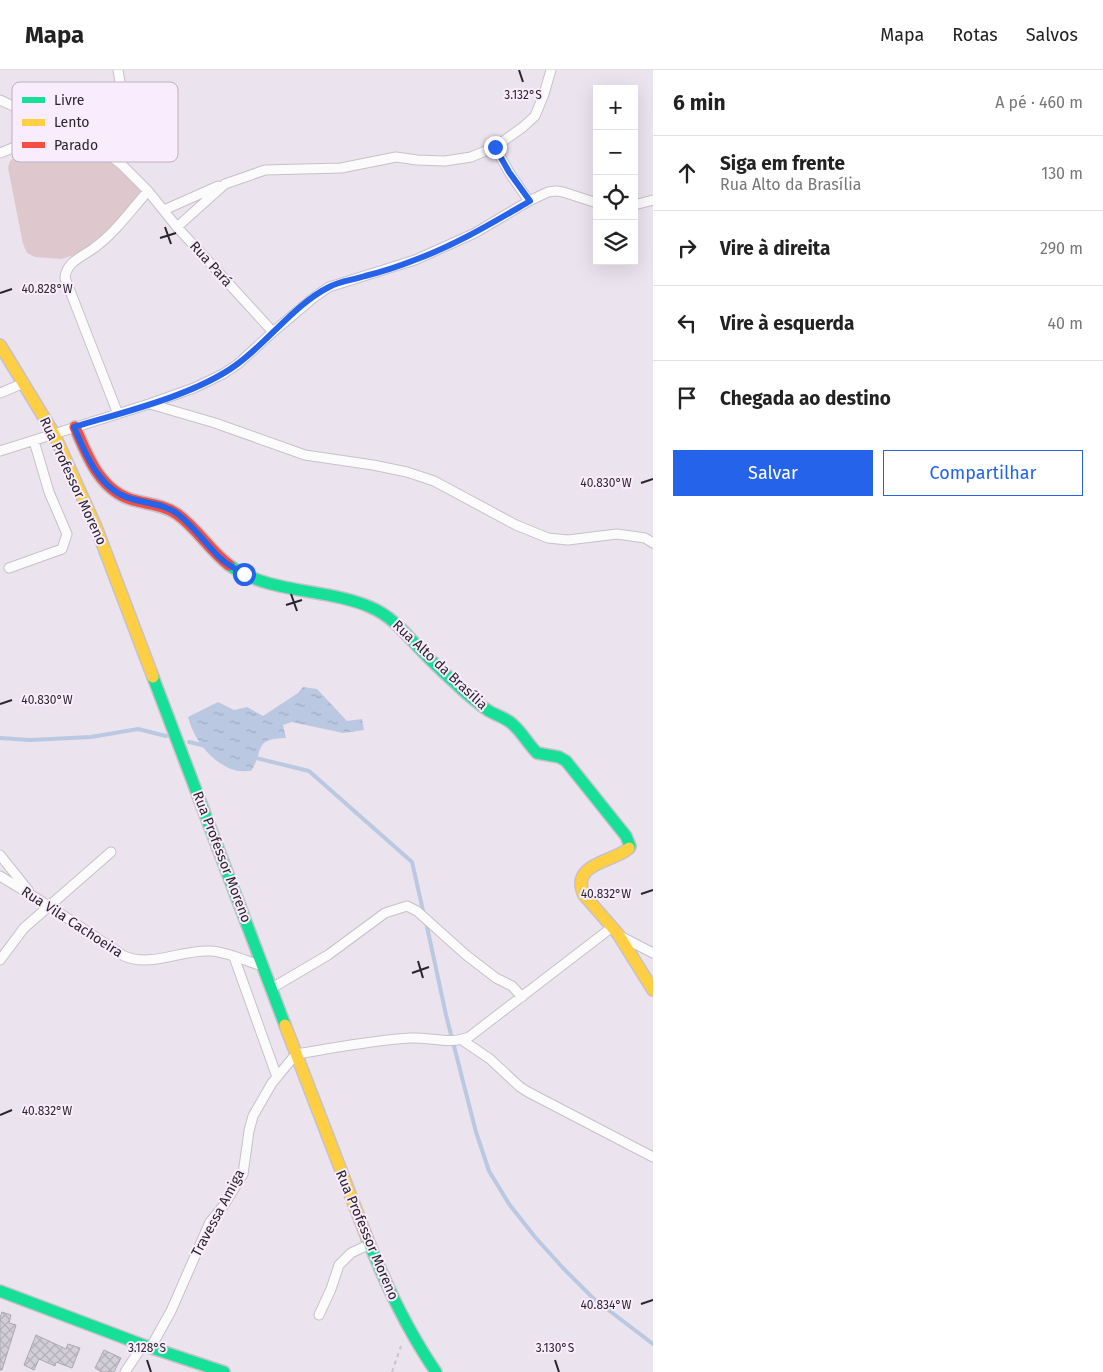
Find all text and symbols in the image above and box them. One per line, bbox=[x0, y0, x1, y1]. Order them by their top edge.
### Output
text: Mapa bbox=[25, 21, 84, 49]
text: Mapa bbox=[880, 24, 924, 46]
text: Rotas bbox=[952, 24, 998, 46]
text: Salvos bbox=[1026, 24, 1078, 46]
legend bbox=[12, 82, 178, 162]
map controls bbox=[593, 85, 638, 265]
button: + bbox=[593, 85, 638, 130]
text: 3.132°S bbox=[504, 88, 542, 102]
text: 6 min bbox=[673, 90, 726, 116]
text: Livre bbox=[54, 92, 84, 109]
text: A pé · 460 m bbox=[995, 93, 1083, 112]
text: Lento bbox=[54, 114, 89, 131]
button: − bbox=[593, 130, 638, 175]
route end bbox=[484, 136, 507, 159]
text: Parado bbox=[54, 137, 98, 154]
text: Siga em frente bbox=[720, 152, 845, 175]
icon: ahead bbox=[673, 159, 701, 187]
text: 130 m bbox=[1041, 164, 1083, 183]
button: locate bbox=[593, 175, 638, 220]
text: Rua Alto da Brasília bbox=[720, 175, 861, 194]
button: layers bbox=[593, 220, 638, 265]
icon: right bbox=[673, 234, 701, 262]
text: Vire à direita bbox=[720, 237, 830, 260]
street label: Rua Pará bbox=[186, 238, 236, 290]
text: 290 m bbox=[1040, 239, 1083, 258]
text: 40.828°W bbox=[21, 282, 73, 296]
icon: left bbox=[673, 309, 701, 337]
text: Vire à esquerda bbox=[720, 312, 854, 335]
text: 40 m bbox=[1048, 314, 1083, 333]
icon: arrive bbox=[673, 384, 701, 412]
text: Chegada ao destino bbox=[720, 387, 891, 410]
street label: Rua Professor Moreno bbox=[36, 414, 110, 548]
button: Salvar bbox=[673, 450, 873, 496]
button: Compartilhar bbox=[883, 450, 1083, 496]
text: 40.830°W bbox=[580, 476, 632, 490]
route start bbox=[233, 563, 256, 586]
street label: Rua Alto da Brasília bbox=[389, 617, 491, 713]
text: 40.830°W bbox=[21, 693, 73, 707]
street label: Rua Professor Moreno bbox=[189, 789, 255, 925]
street label: Rua Vila Cachoeira bbox=[18, 883, 126, 961]
text: 40.832°W bbox=[581, 887, 631, 901]
text: 40.832°W bbox=[22, 1104, 72, 1118]
street label: Travessa Amiga bbox=[188, 1166, 248, 1260]
street label: Rua Professor Moreno bbox=[332, 1168, 402, 1302]
text: 40.834°W bbox=[580, 1298, 632, 1312]
text: 3.128°S bbox=[128, 1341, 167, 1355]
text: 3.130°S bbox=[536, 1341, 575, 1355]

